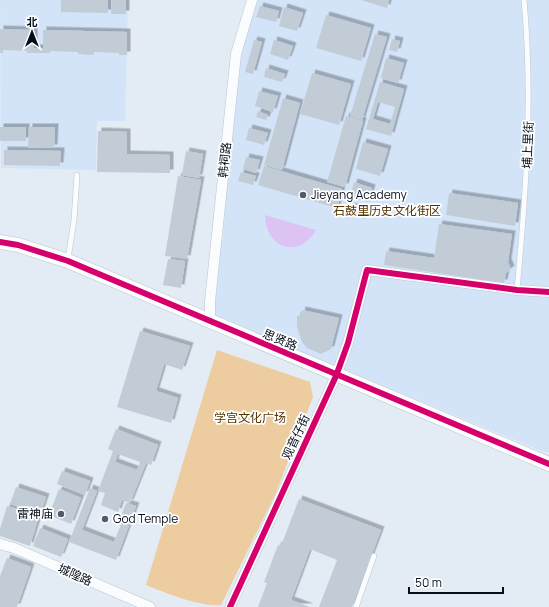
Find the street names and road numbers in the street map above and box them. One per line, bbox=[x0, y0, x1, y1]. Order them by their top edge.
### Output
street label: 埔上里街 bbox=[518, 121, 537, 169]
street label: 韩祠路 bbox=[214, 141, 235, 179]
street label: 思贤路 bbox=[260, 325, 300, 354]
street label: 观音仔街 bbox=[278, 411, 313, 462]
street label: 城隍路 bbox=[55, 559, 95, 590]

